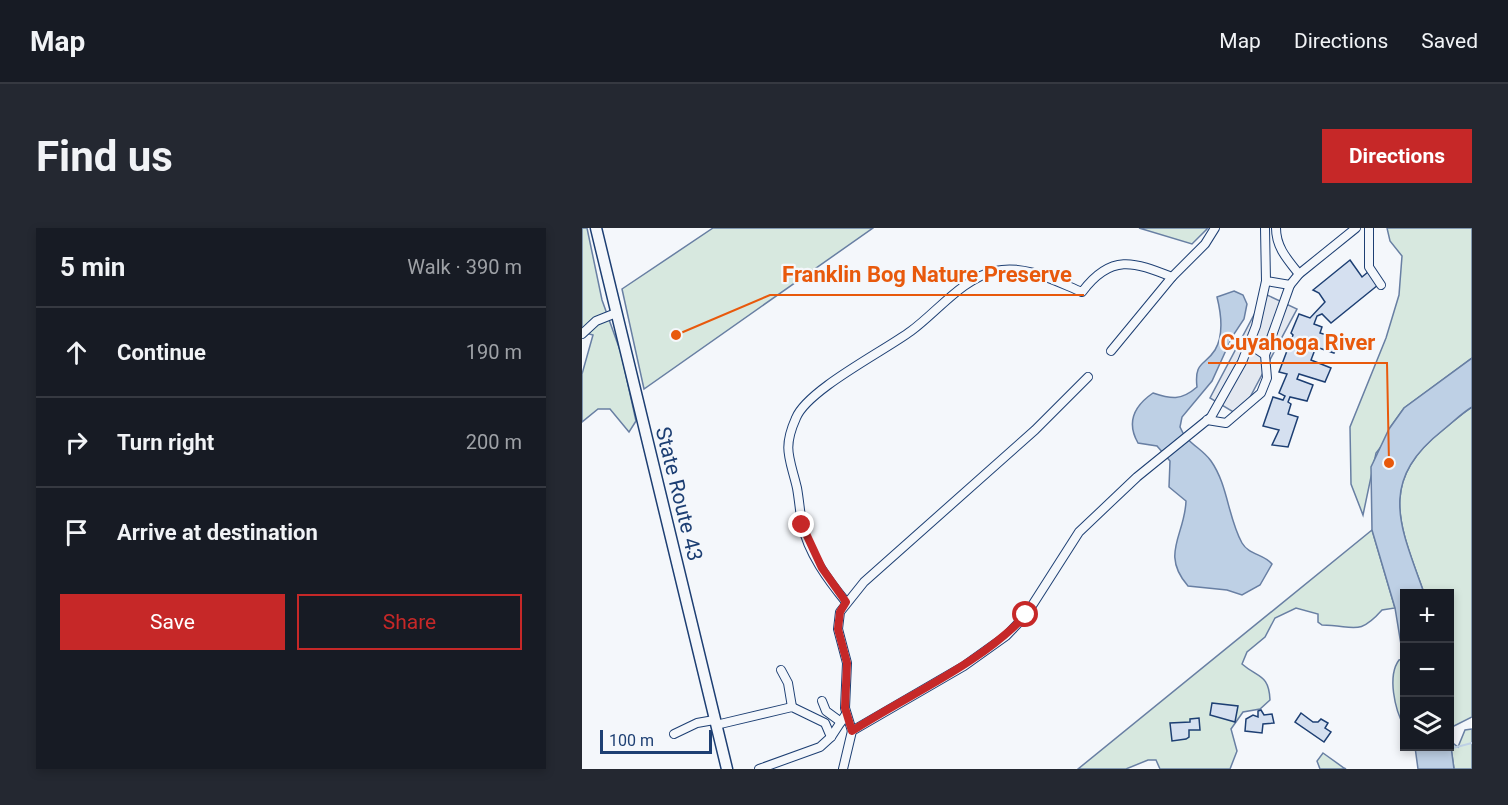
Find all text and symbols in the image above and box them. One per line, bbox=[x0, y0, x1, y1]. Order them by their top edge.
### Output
text: Map bbox=[30, 25, 85, 58]
text: Map bbox=[1219, 29, 1261, 53]
text: Directions bbox=[1294, 29, 1388, 53]
text: Saved bbox=[1421, 29, 1478, 53]
button: Directions bbox=[1322, 129, 1472, 183]
text: Find us bbox=[36, 132, 173, 181]
text: 5 min bbox=[60, 252, 125, 282]
text: Walk · 390 m bbox=[407, 255, 522, 279]
callout: Franklin Bog Nature Preserve bbox=[770, 255, 1084, 295]
text: Franklin Bog Nature Preserve bbox=[782, 262, 1072, 287]
callout: Cuyahoga River bbox=[1208, 323, 1387, 363]
text: Cuyahoga River bbox=[1221, 330, 1375, 355]
icon: ahead bbox=[60, 336, 93, 369]
text: Continue bbox=[117, 340, 206, 365]
text: 190 m bbox=[466, 340, 522, 364]
street label: State Route 43 bbox=[651, 424, 707, 564]
icon: right bbox=[60, 426, 93, 459]
text: Turn right bbox=[117, 430, 214, 455]
text: 200 m bbox=[466, 430, 522, 454]
route end bbox=[788, 511, 814, 537]
icon: arrive bbox=[60, 516, 93, 549]
text: Arrive at destination bbox=[117, 520, 318, 545]
map controls bbox=[1400, 589, 1454, 751]
button: + bbox=[1400, 589, 1454, 643]
button: Save bbox=[60, 594, 285, 650]
button: Share bbox=[297, 594, 522, 650]
route start bbox=[1012, 601, 1038, 627]
button: − bbox=[1400, 643, 1454, 697]
button: layers bbox=[1400, 697, 1454, 751]
scale bar bbox=[600, 727, 712, 754]
text: 100 m bbox=[609, 731, 654, 750]

